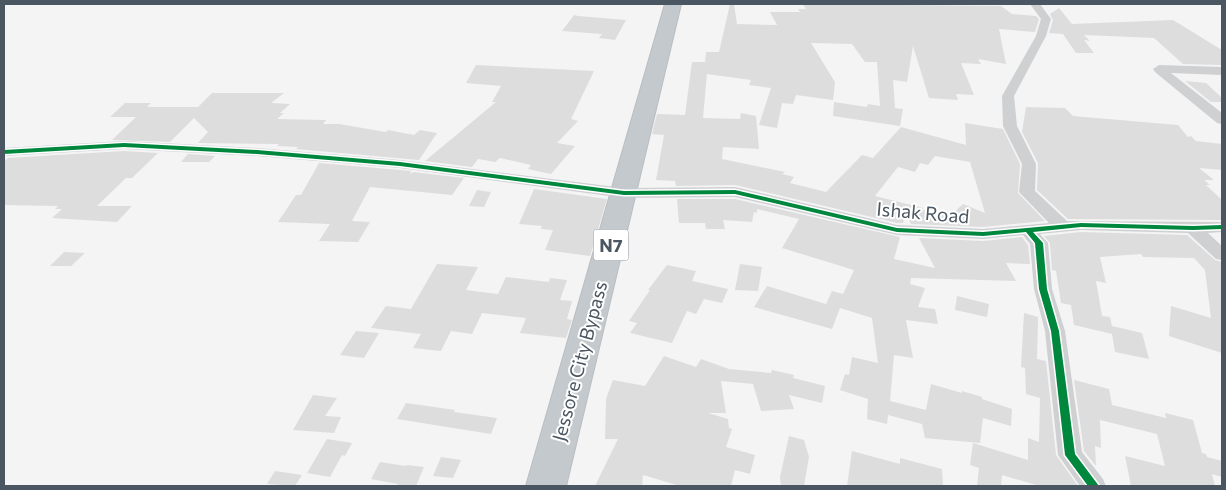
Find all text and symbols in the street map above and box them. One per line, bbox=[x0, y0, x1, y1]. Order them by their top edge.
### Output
street label: Ishak Road bbox=[876, 196, 970, 228]
road number: N7 bbox=[594, 230, 628, 260]
street label: Jessore City Bypass bbox=[547, 278, 611, 444]

